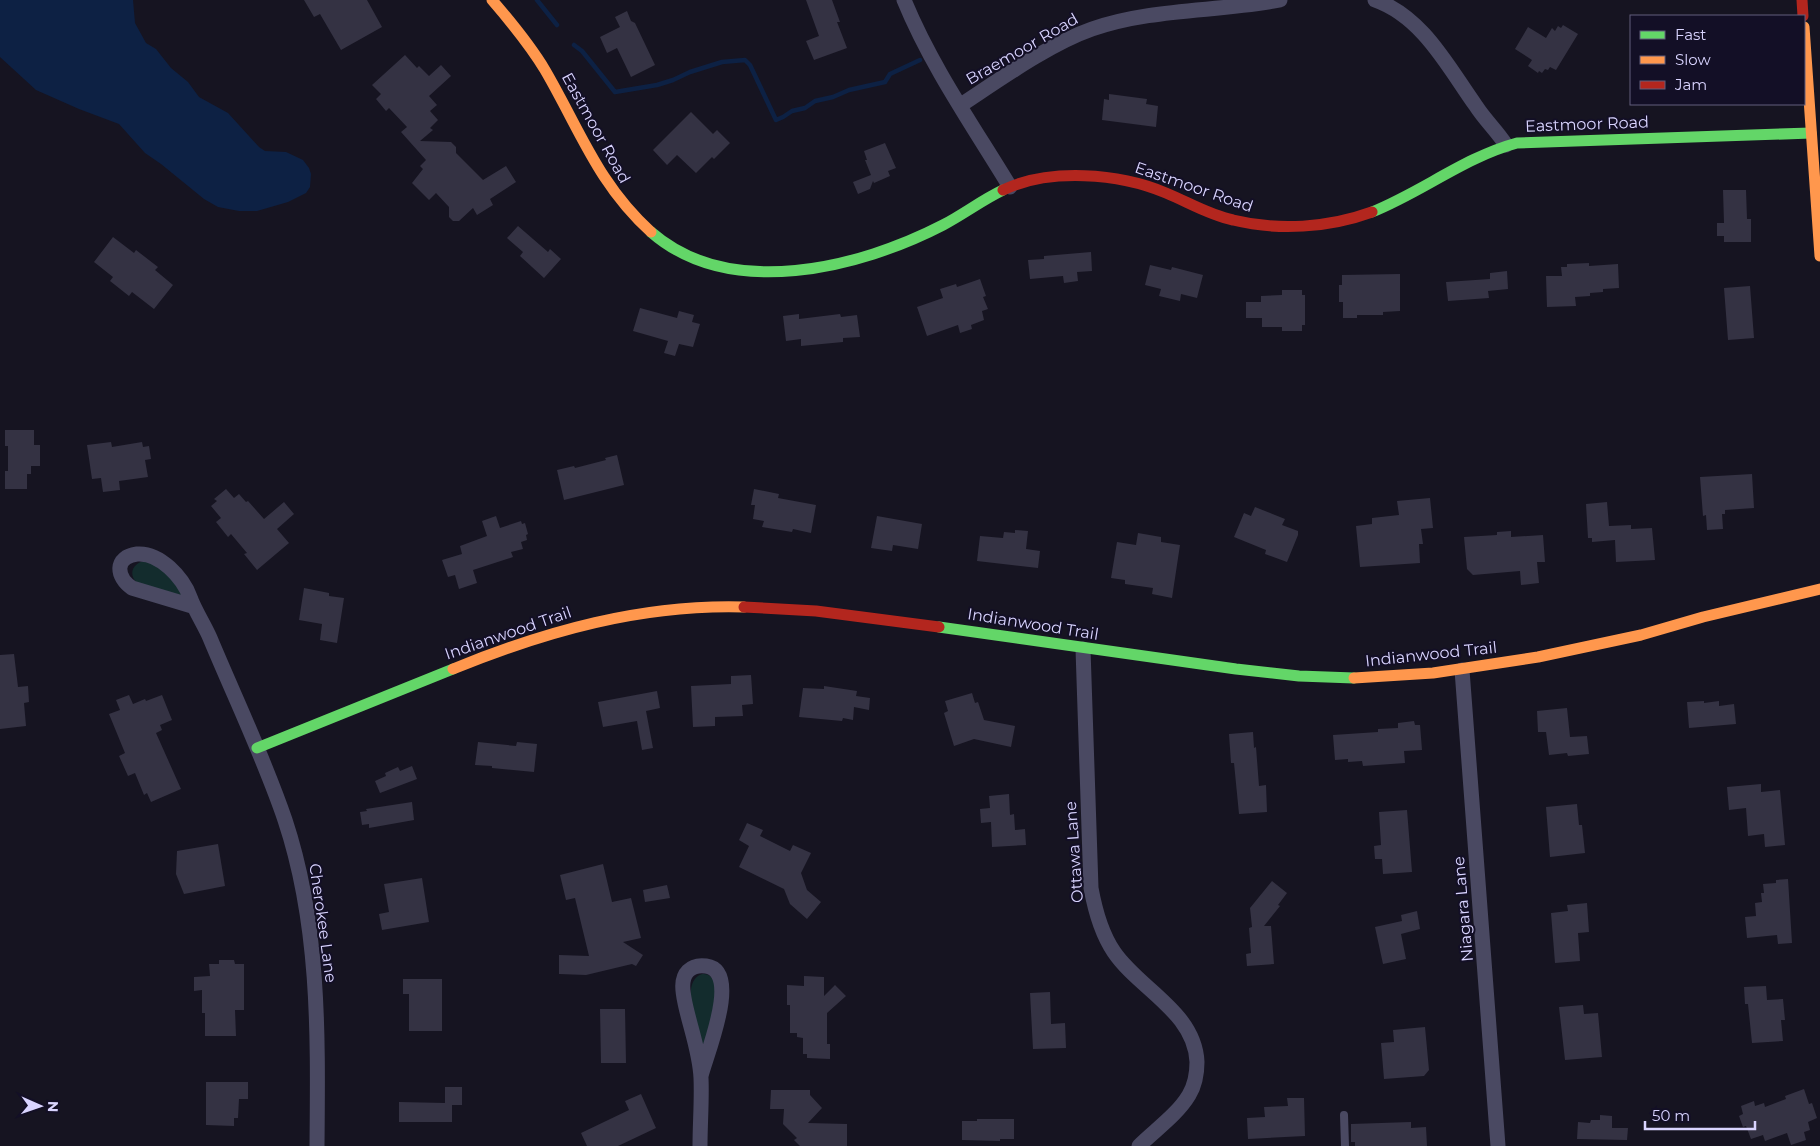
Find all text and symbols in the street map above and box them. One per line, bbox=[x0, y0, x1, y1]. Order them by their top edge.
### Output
street label: Braemoor Road bbox=[963, 9, 1081, 89]
legend bbox=[1630, 15, 1805, 105]
text: Fast bbox=[1675, 25, 1706, 44]
text: Slow bbox=[1675, 50, 1711, 69]
street label: Eastmoor Road bbox=[558, 69, 634, 187]
text: Jam bbox=[1674, 75, 1707, 94]
street label: Eastmoor Road bbox=[1525, 112, 1649, 136]
street label: Eastmoor Road bbox=[1132, 158, 1256, 216]
street label: Indianwood Trail bbox=[442, 602, 574, 664]
street label: Indianwood Trail bbox=[966, 604, 1100, 644]
street label: Indianwood Trail bbox=[1364, 638, 1498, 670]
street label: Ottawa Lane bbox=[1061, 800, 1087, 904]
street label: Niagara Lane bbox=[1449, 855, 1477, 963]
street label: Cherokee Lane bbox=[305, 862, 341, 984]
north arrow bbox=[15, 1081, 65, 1131]
scale bar bbox=[1645, 1098, 1755, 1130]
text: N bbox=[44, 1100, 62, 1112]
text: 50 m bbox=[1652, 1106, 1690, 1125]

